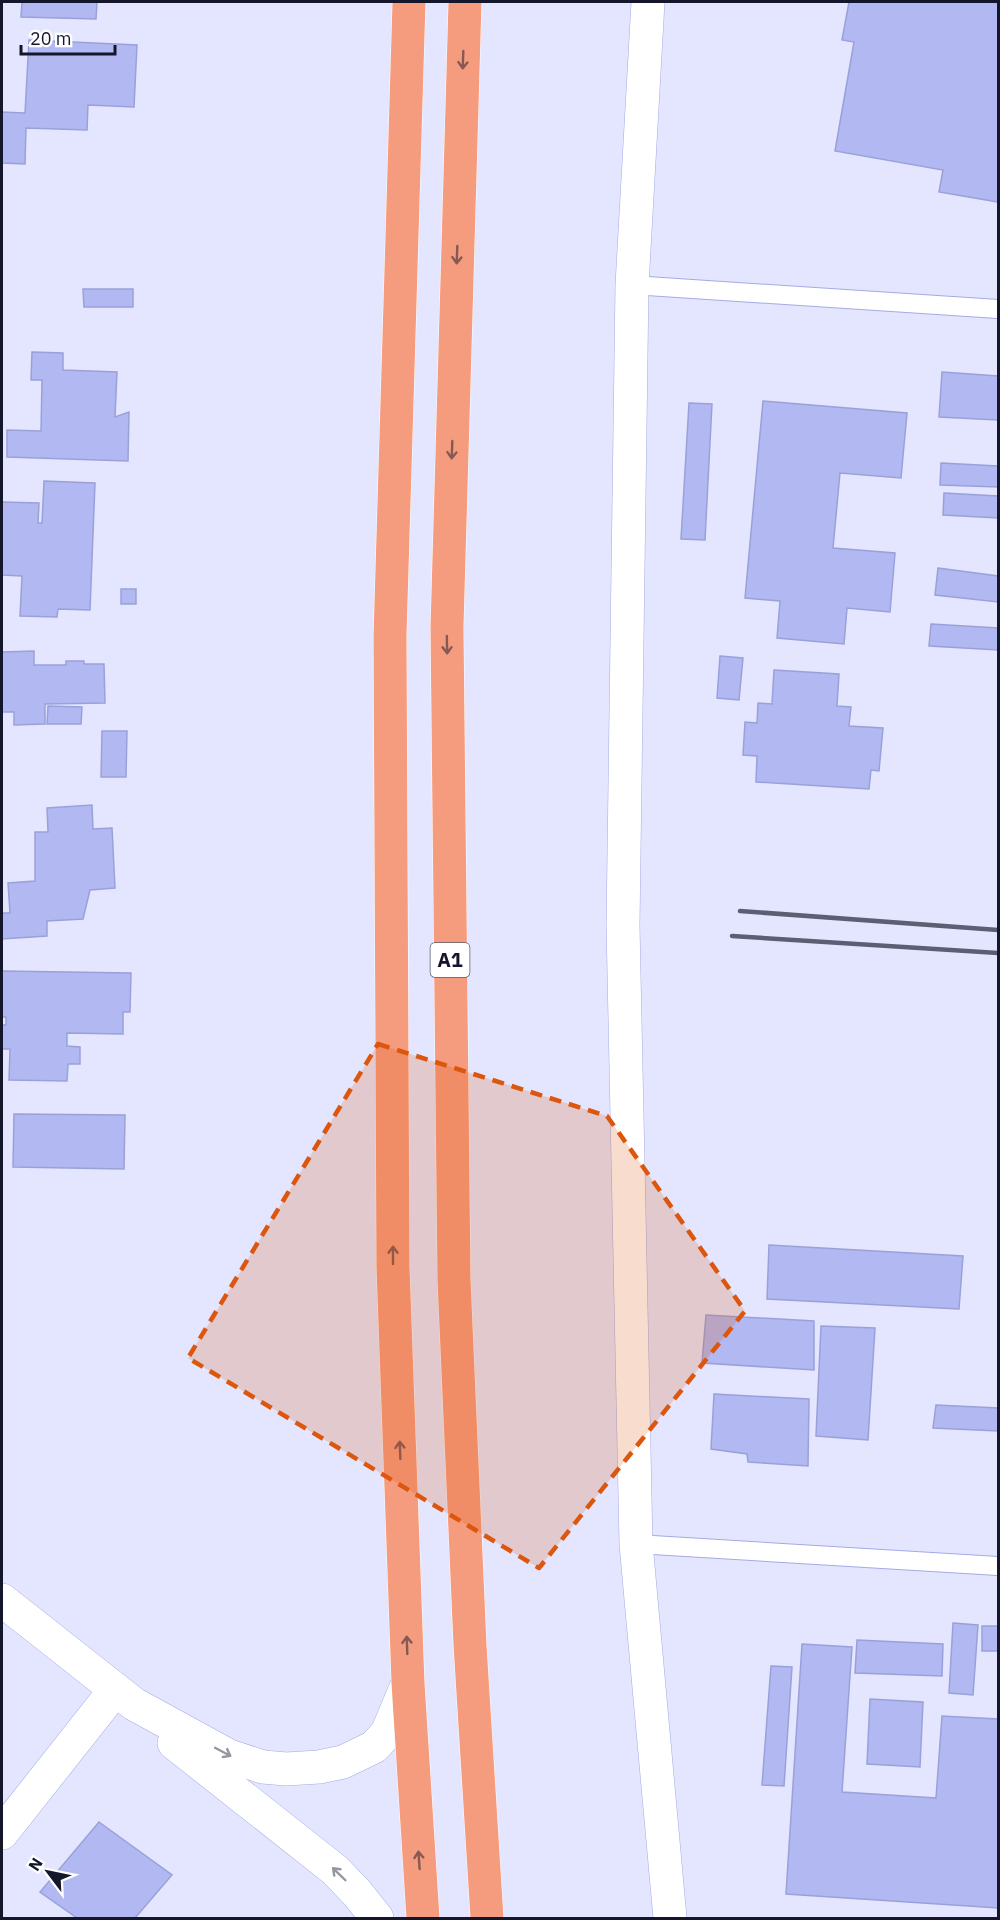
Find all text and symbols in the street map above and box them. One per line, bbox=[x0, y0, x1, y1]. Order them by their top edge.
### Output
scale bar bbox=[21, 18, 116, 56]
text: 20 m bbox=[30, 27, 72, 50]
one-way arrow bbox=[457, 49, 469, 69]
one-way arrow bbox=[452, 244, 463, 264]
one-way arrow bbox=[446, 439, 458, 459]
one-way arrow bbox=[441, 634, 453, 654]
road number: A1 bbox=[430, 943, 470, 977]
one-way arrow bbox=[387, 1245, 399, 1265]
one-way arrow bbox=[394, 1440, 405, 1460]
one-way arrow bbox=[401, 1635, 412, 1655]
one-way arrow bbox=[213, 1747, 231, 1758]
north arrow bbox=[18, 1842, 78, 1902]
one-way arrow bbox=[414, 1851, 425, 1871]
text: N bbox=[24, 1854, 47, 1874]
one-way arrow bbox=[331, 1867, 346, 1882]

